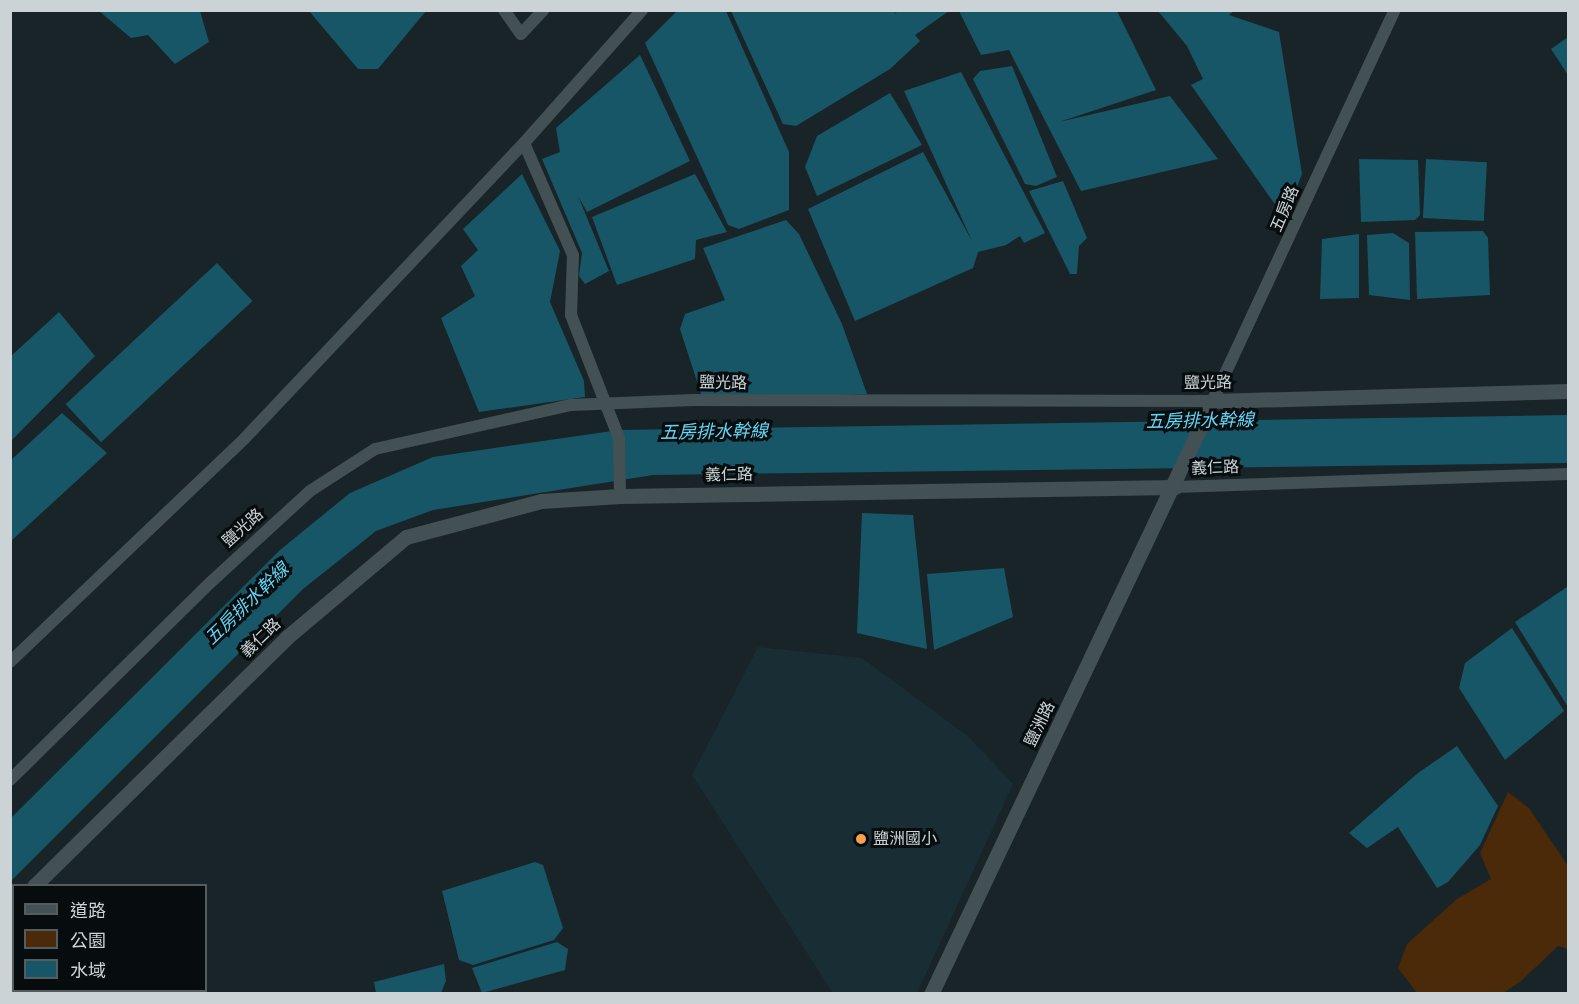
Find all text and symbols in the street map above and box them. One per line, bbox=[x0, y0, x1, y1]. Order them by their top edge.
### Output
street label: 五房路 bbox=[1267, 183, 1303, 235]
street label: 鹽光路 bbox=[699, 373, 747, 393]
street label: 鹽光路 bbox=[1184, 373, 1232, 393]
water label: 五房排水幹線 bbox=[1146, 409, 1254, 433]
water label: 五房排水幹線 bbox=[660, 420, 768, 444]
street label: 義仁路 bbox=[1191, 458, 1239, 478]
street label: 義仁路 bbox=[705, 465, 753, 485]
street label: 鹽光路 bbox=[219, 505, 267, 551]
water label: 五房排水幹線 bbox=[201, 559, 293, 649]
street label: 義仁路 bbox=[237, 614, 285, 662]
street label: 鹽洲路 bbox=[1021, 698, 1059, 750]
place label: 鹽洲國小 bbox=[873, 829, 937, 849]
marker: 鹽洲國小 bbox=[854, 832, 868, 846]
legend bbox=[12, 884, 207, 992]
text: 道路 bbox=[70, 900, 106, 921]
text: 公園 bbox=[70, 930, 106, 951]
text: 水域 bbox=[70, 960, 106, 981]

